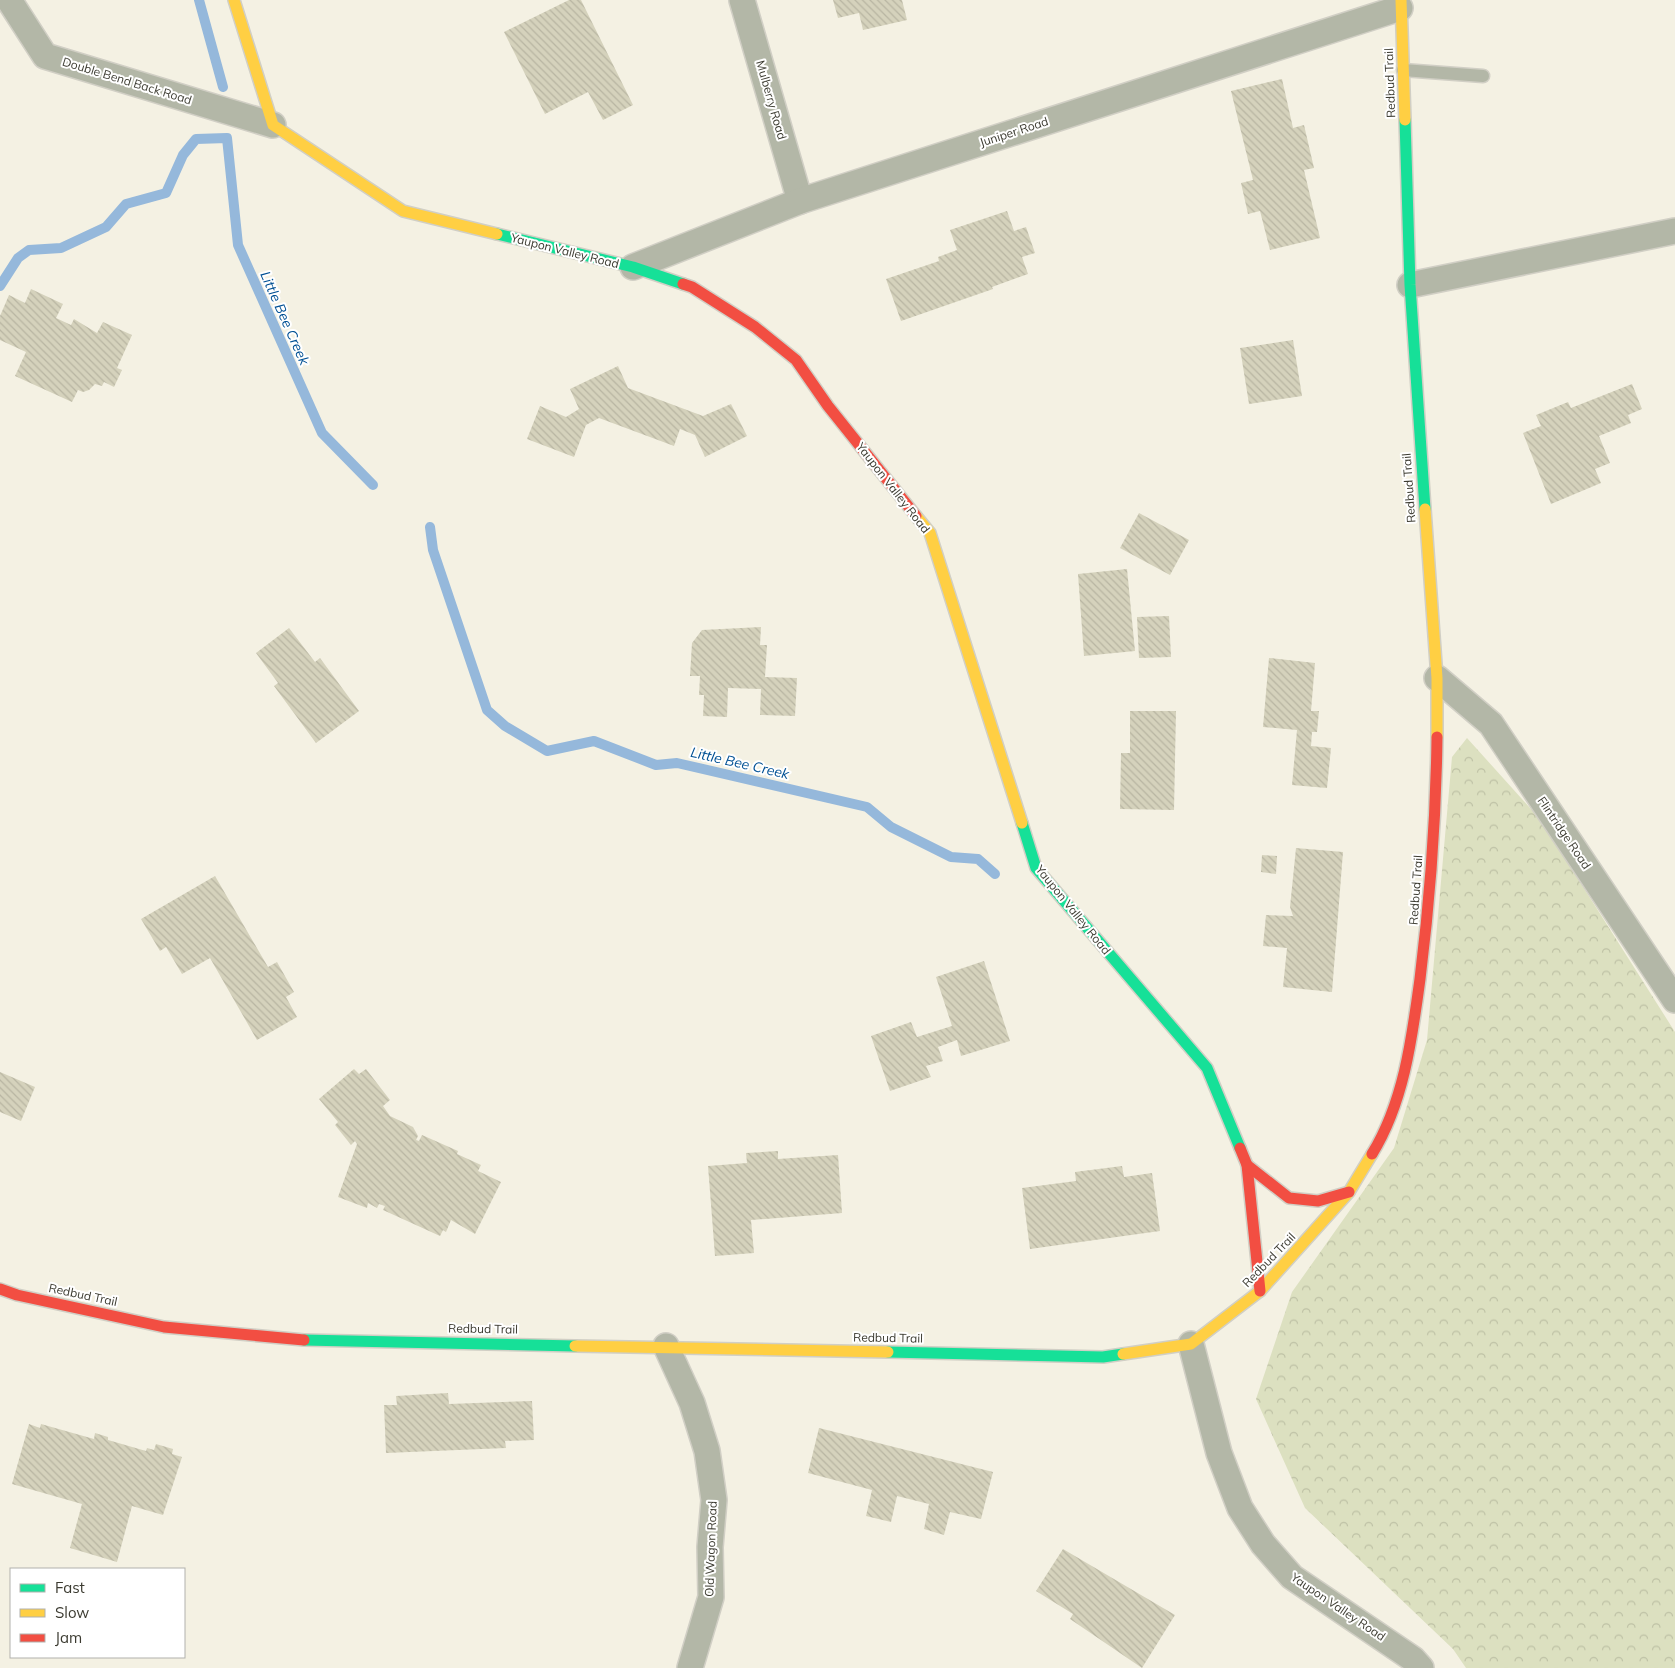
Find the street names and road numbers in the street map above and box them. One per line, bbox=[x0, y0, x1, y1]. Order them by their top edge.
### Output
street label: Redbud Trail bbox=[1381, 48, 1398, 118]
street label: Double Bend Back Road bbox=[61, 54, 194, 107]
street label: Mulberry Road bbox=[753, 58, 790, 141]
street label: Juniper Road bbox=[978, 113, 1050, 150]
street label: Yaupon Valley Road bbox=[509, 230, 621, 271]
street label: Yaupon Valley Road bbox=[853, 439, 933, 536]
street label: Redbud Trail bbox=[1399, 453, 1418, 523]
street label: Flintridge Road bbox=[1535, 794, 1594, 872]
street label: Redbud Trail bbox=[1406, 855, 1425, 925]
street label: Yaupon Valley Road bbox=[1032, 861, 1114, 957]
street label: Redbud Trail bbox=[1239, 1229, 1298, 1290]
street label: Redbud Trail bbox=[47, 1280, 119, 1309]
street label: Redbud Trail bbox=[448, 1320, 518, 1337]
street label: Redbud Trail bbox=[853, 1329, 923, 1346]
street label: Old Wagon Road bbox=[701, 1501, 720, 1597]
street label: Yaupon Valley Road bbox=[1287, 1569, 1388, 1644]

